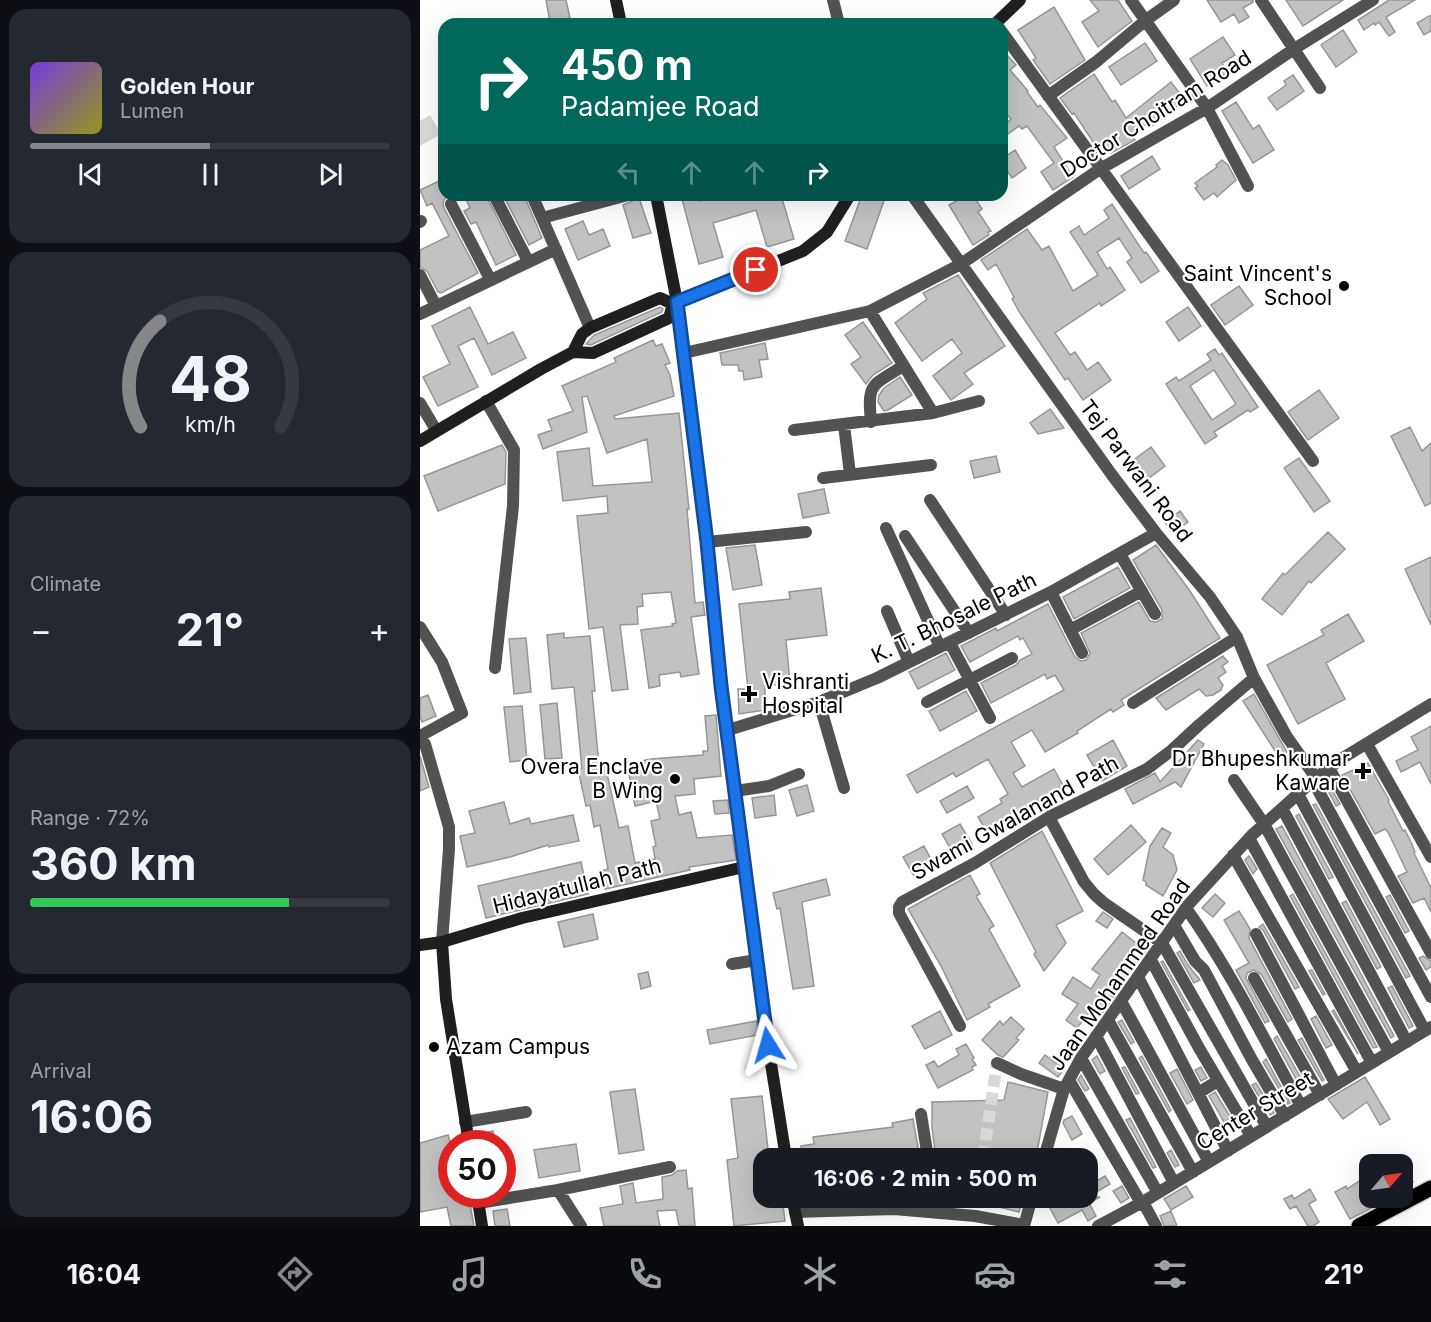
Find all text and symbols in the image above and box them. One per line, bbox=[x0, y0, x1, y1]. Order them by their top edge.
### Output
text: 450 m bbox=[561, 39, 693, 90]
icon: right bbox=[462, 42, 540, 120]
street label: Doctor Choitram Road bbox=[1056, 45, 1256, 182]
text: Golden Hour bbox=[120, 73, 254, 99]
text: Padamjee Road bbox=[561, 90, 760, 123]
text: Lumen bbox=[120, 99, 184, 123]
icon: left bbox=[612, 156, 645, 189]
icon: ahead bbox=[675, 156, 708, 189]
icon: ahead bbox=[738, 156, 771, 189]
icon: right bbox=[801, 156, 834, 189]
icon: previous bbox=[74, 158, 107, 191]
icon: pause bbox=[194, 158, 227, 191]
icon: next bbox=[314, 158, 347, 191]
pin bbox=[730, 244, 781, 295]
icon: arrive bbox=[739, 253, 772, 286]
place label: Saint Vincent's School bbox=[1184, 261, 1332, 310]
marker: Saint Vincent's School bbox=[1337, 279, 1351, 293]
text: 48 bbox=[169, 341, 251, 416]
street label: Tej Parwani Road bbox=[1075, 395, 1198, 547]
text: km/h bbox=[185, 411, 235, 437]
street label: K. T. Bhosale Path bbox=[867, 567, 1040, 668]
text: Climate bbox=[30, 572, 101, 596]
text: 21° bbox=[176, 602, 244, 657]
text: − bbox=[30, 610, 52, 650]
text: + bbox=[368, 610, 390, 650]
place label: Vishranti Hospital bbox=[762, 669, 849, 718]
marker: Vishranti Hospital bbox=[740, 685, 758, 703]
place label: Dr Bhupeshkumar Kaware bbox=[1172, 746, 1350, 795]
street label: Swami Gwalanand Path bbox=[907, 750, 1123, 885]
place label: Overa Enclave B Wing bbox=[520, 754, 663, 803]
marker: Dr Bhupeshkumar Kaware bbox=[1354, 762, 1372, 780]
marker: Overa Enclave B Wing bbox=[668, 772, 682, 786]
text: Range · 72% bbox=[30, 806, 150, 830]
text: 360 km bbox=[30, 836, 196, 891]
street label: Hidayatullah Path bbox=[490, 853, 664, 919]
street label: Jaan Mohammed Road bbox=[1044, 874, 1195, 1075]
position arrow bbox=[736, 1013, 800, 1077]
place label: Azam Campus bbox=[446, 1034, 590, 1059]
marker: Azam Campus bbox=[427, 1040, 441, 1054]
text: Arrival bbox=[30, 1059, 92, 1083]
street label: Center Street bbox=[1192, 1066, 1318, 1155]
text: 16:06 bbox=[30, 1089, 153, 1144]
speed limit sign: 50 bbox=[438, 1130, 516, 1208]
north arrow bbox=[1359, 1154, 1413, 1208]
map controls bbox=[1359, 1154, 1413, 1208]
text: 16:06 · 2 min · 500 m bbox=[814, 1165, 1037, 1191]
icon: directions bbox=[274, 1253, 316, 1295]
icon: music bbox=[449, 1253, 491, 1295]
icon: phone bbox=[624, 1253, 666, 1295]
icon: climate bbox=[799, 1253, 841, 1295]
icon: car bbox=[974, 1253, 1016, 1295]
icon: filters bbox=[1149, 1253, 1191, 1295]
text: 16:04 bbox=[66, 1258, 141, 1291]
text: 21° bbox=[1323, 1258, 1365, 1291]

